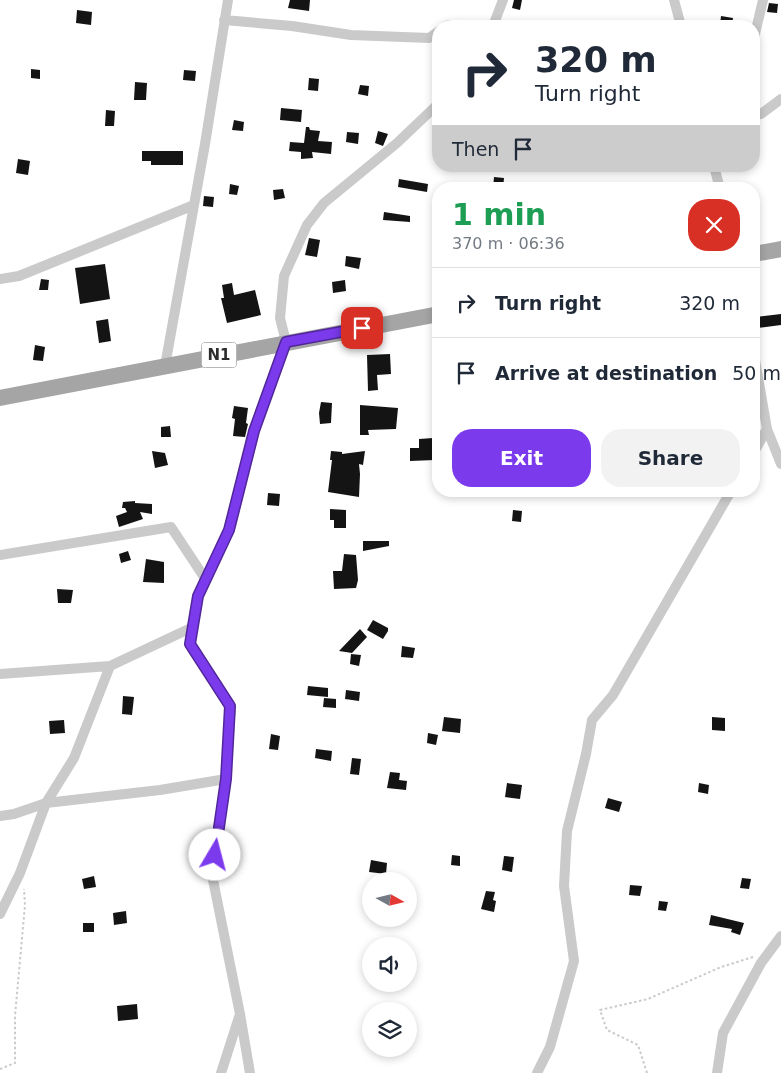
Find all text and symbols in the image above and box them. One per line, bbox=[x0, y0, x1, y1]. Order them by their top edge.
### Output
icon: right bbox=[452, 40, 517, 105]
text: 320 m bbox=[535, 40, 657, 80]
text: Turn right bbox=[535, 81, 640, 106]
icon: arrive bbox=[509, 135, 537, 163]
text: Then bbox=[452, 138, 499, 160]
text: 1 min bbox=[452, 197, 546, 232]
button: close bbox=[688, 199, 740, 251]
text: 370 m · 06:36 bbox=[452, 234, 565, 253]
icon: right bbox=[452, 289, 480, 317]
text: Turn right bbox=[495, 292, 601, 314]
text: 320 m bbox=[679, 292, 740, 314]
pin bbox=[341, 307, 383, 349]
icon: arrive bbox=[348, 314, 376, 342]
road number: N1 bbox=[202, 342, 236, 368]
icon: arrive bbox=[452, 359, 480, 387]
text: Arrive at destination bbox=[495, 362, 717, 384]
text: 50 m bbox=[732, 362, 781, 384]
button: Exit bbox=[452, 429, 591, 487]
button: Share bbox=[601, 429, 740, 487]
position arrow bbox=[188, 828, 240, 880]
north arrow bbox=[362, 872, 418, 928]
map controls bbox=[362, 872, 417, 1057]
button: sound bbox=[362, 937, 417, 992]
button: layers bbox=[362, 1002, 417, 1057]

